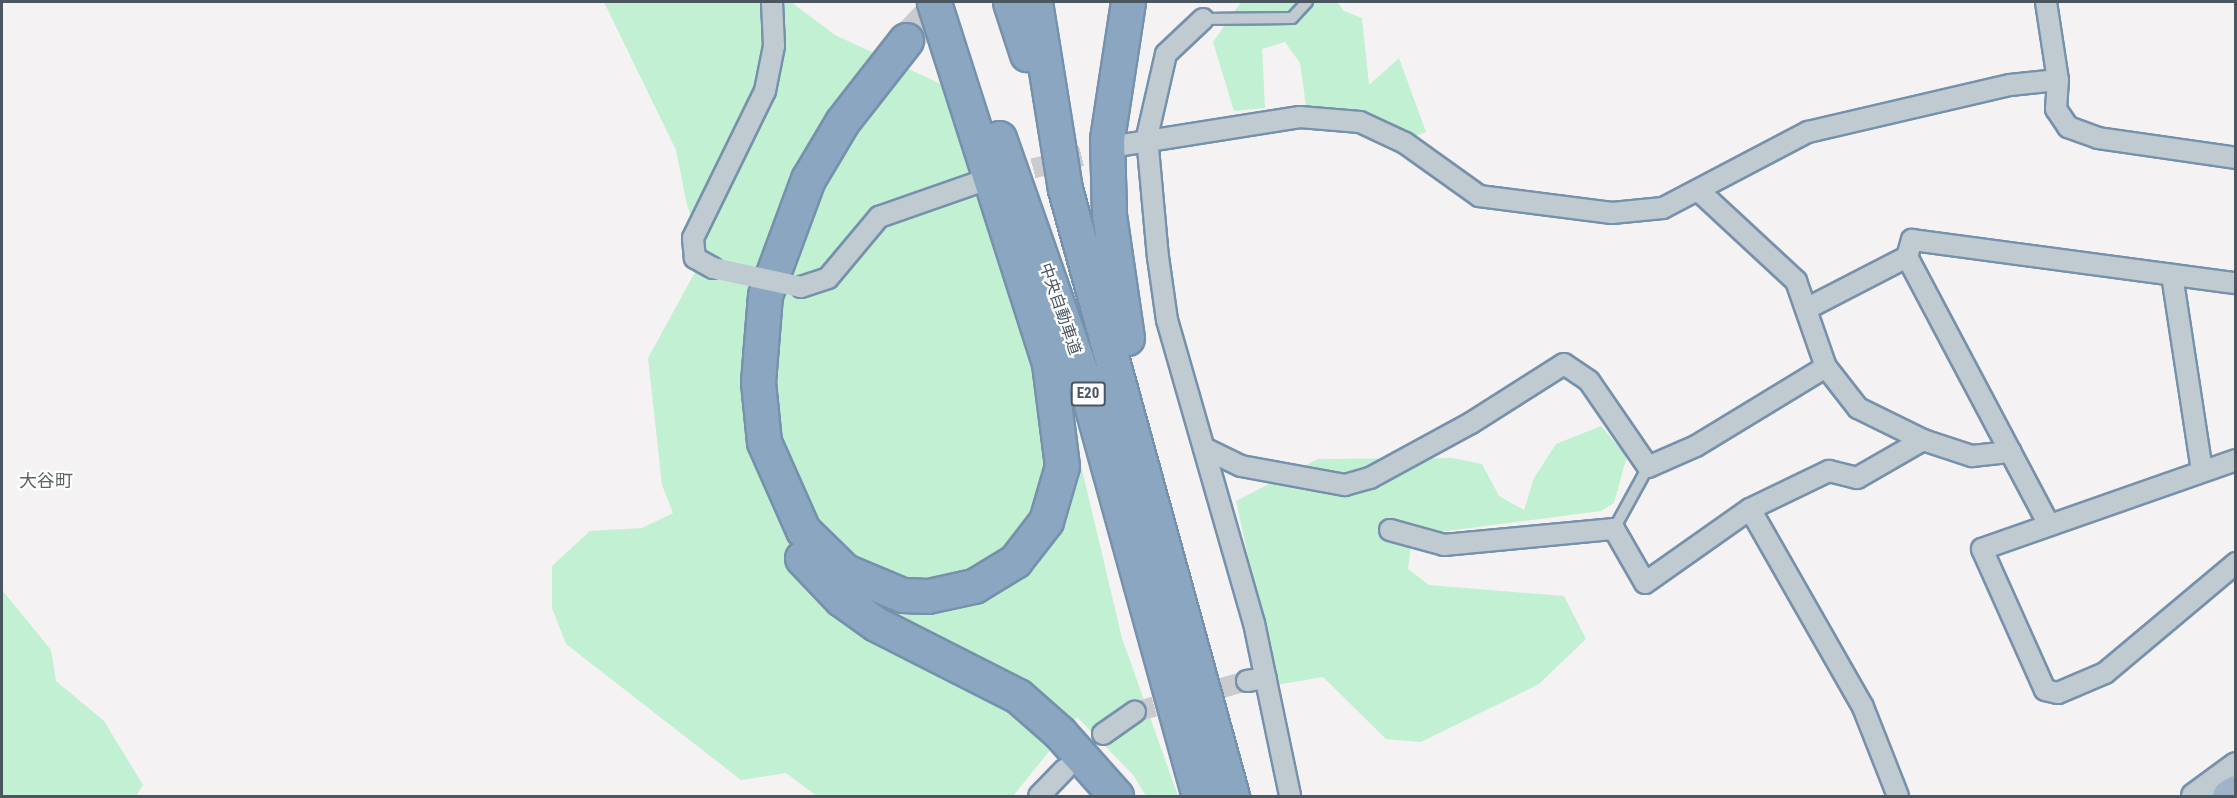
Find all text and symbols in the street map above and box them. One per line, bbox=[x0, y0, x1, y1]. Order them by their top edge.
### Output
street label: 中央自動車道 bbox=[1035, 260, 1085, 358]
road number: E20 bbox=[1070, 382, 1106, 406]
district label: 大谷町 bbox=[19, 470, 73, 492]

